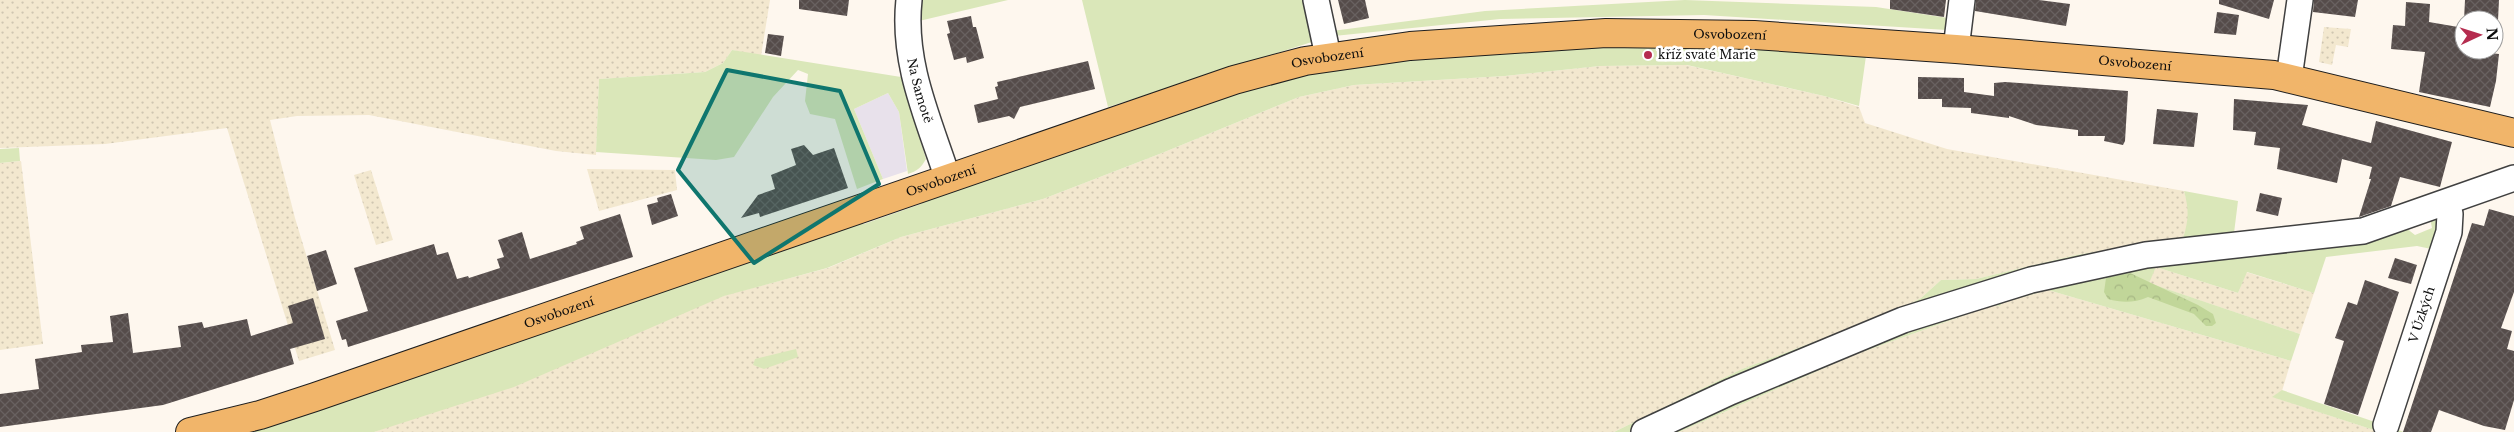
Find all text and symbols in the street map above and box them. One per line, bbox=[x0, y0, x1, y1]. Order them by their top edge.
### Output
north arrow bbox=[2454, 10, 2504, 60]
street label: Osvobození bbox=[1693, 26, 1768, 43]
text: N bbox=[2483, 27, 2501, 41]
street label: Osvobození bbox=[1289, 45, 1365, 71]
place label: kříž svaté Marie bbox=[1658, 47, 1756, 62]
marker: kříž svaté Marie bbox=[1642, 49, 1654, 61]
street label: Osvobození bbox=[2098, 53, 2173, 74]
street label: Na Samotě bbox=[904, 57, 936, 125]
street label: Osvobození bbox=[904, 161, 979, 200]
street label: V Úzkých bbox=[2405, 284, 2438, 346]
street label: Osvobození bbox=[522, 293, 597, 331]

